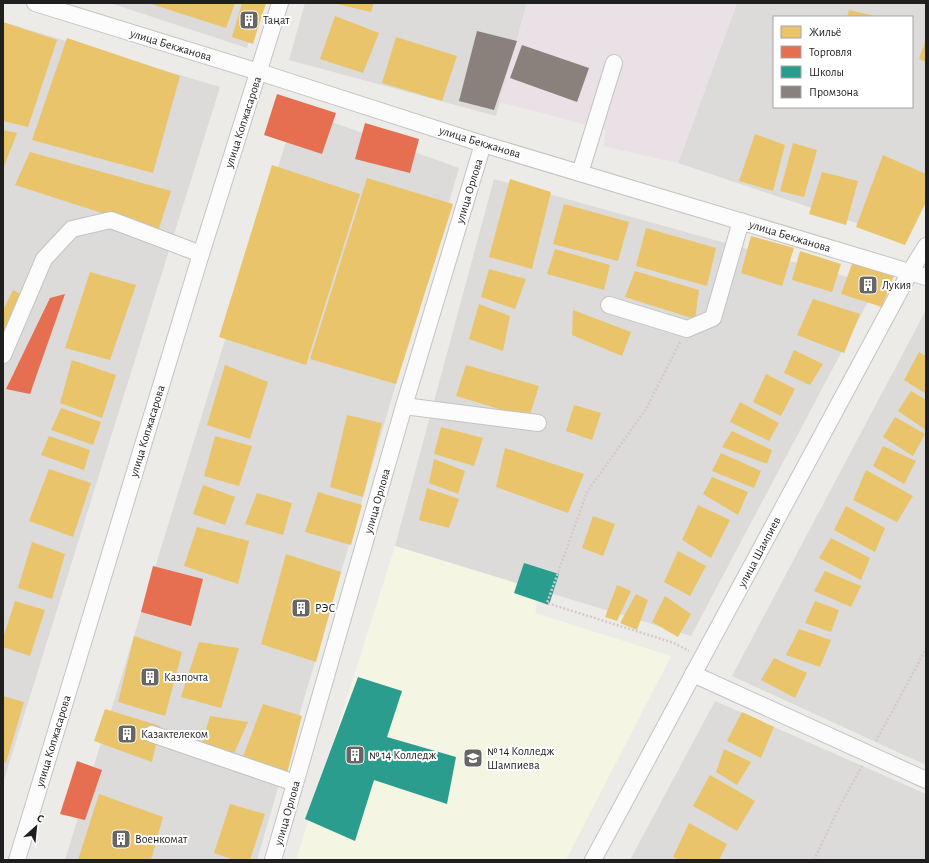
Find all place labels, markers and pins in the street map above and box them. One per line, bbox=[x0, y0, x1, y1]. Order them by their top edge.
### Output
building icon: Таңат bbox=[238, 9, 260, 31]
place label: Таңат bbox=[263, 14, 290, 26]
building icon: Лукия bbox=[857, 274, 879, 296]
place label: Лукия bbox=[882, 279, 911, 292]
building icon: РЭС bbox=[290, 597, 312, 619]
place label: РЭС bbox=[315, 602, 335, 614]
building icon: Казпочта bbox=[139, 666, 161, 688]
place label: Казпочта bbox=[164, 671, 209, 683]
building icon: Казактелеком bbox=[116, 723, 138, 745]
place label: Казактелеком bbox=[141, 728, 208, 740]
building icon: № 14 Колледж bbox=[344, 744, 366, 766]
place label: № 14 Колледж Шампиева bbox=[487, 745, 555, 771]
school or university icon: № 14 Колледж Шампиева bbox=[462, 747, 484, 769]
place label: № 14 Колледж bbox=[369, 749, 437, 761]
building icon: Военкомат bbox=[110, 828, 132, 850]
place label: Военкомат bbox=[135, 833, 188, 845]

